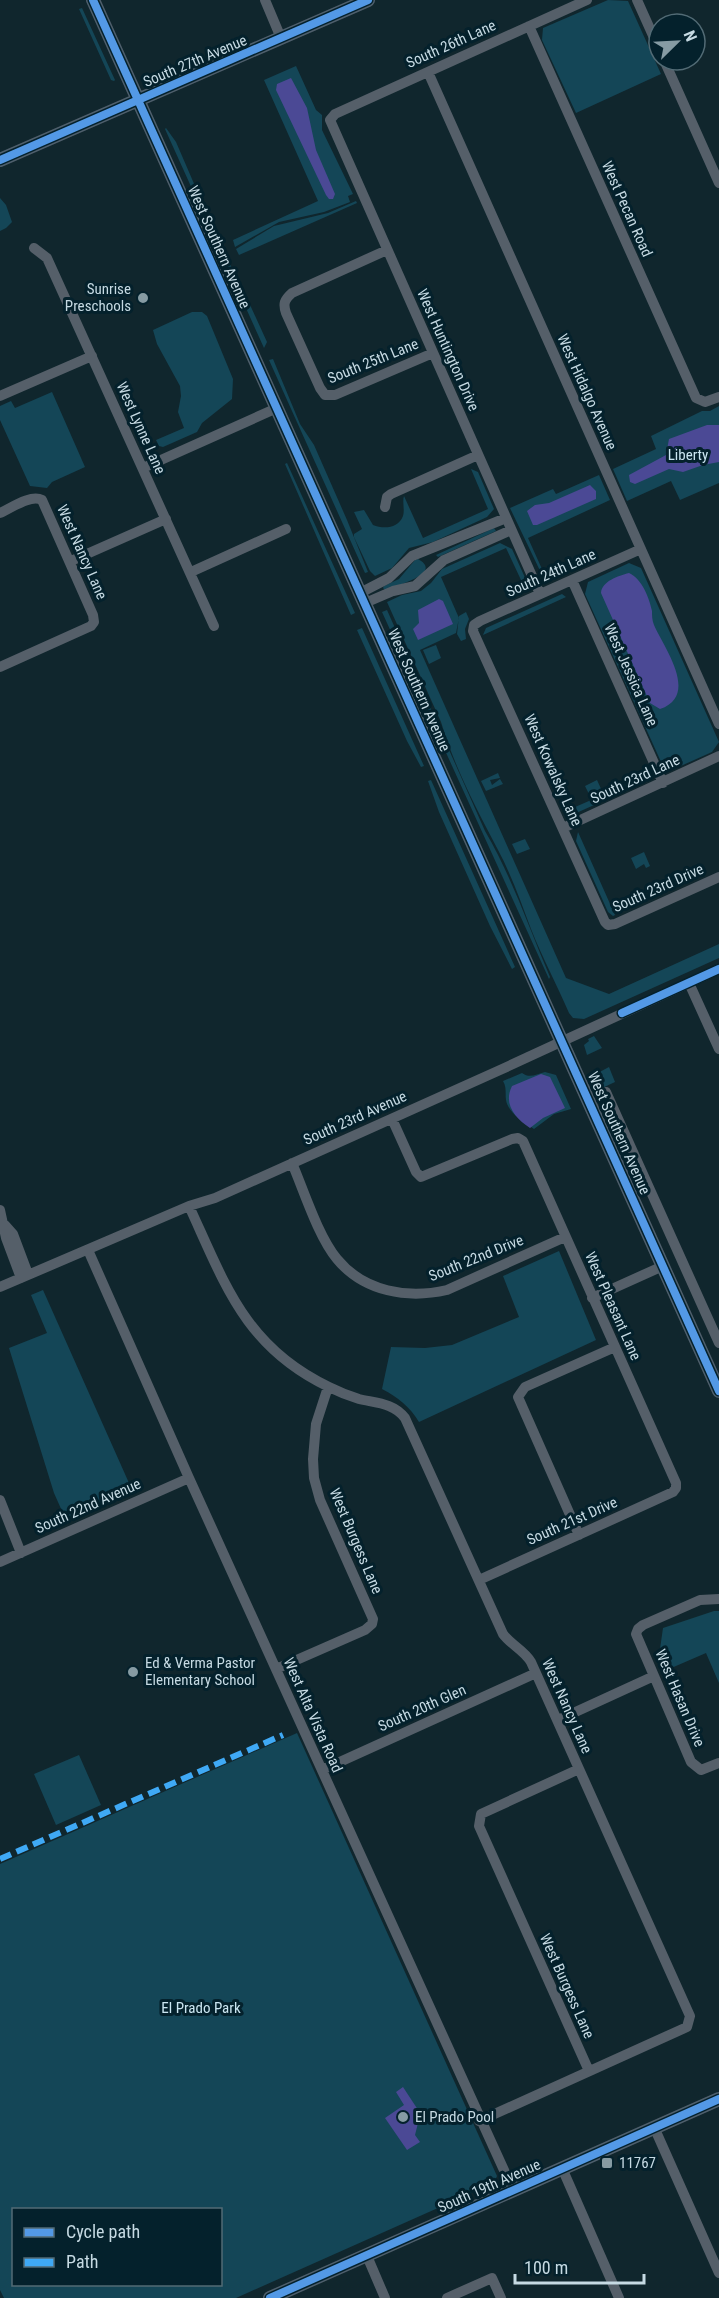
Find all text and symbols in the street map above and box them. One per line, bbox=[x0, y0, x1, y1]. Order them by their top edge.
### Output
north arrow bbox=[647, 12, 707, 72]
street label: South 26th Lane bbox=[403, 16, 499, 72]
text: N bbox=[680, 28, 701, 44]
street label: South 27th Avenue bbox=[140, 31, 250, 91]
street label: West Pecan Road bbox=[598, 158, 656, 260]
street label: West Southern Avenue bbox=[184, 183, 254, 311]
place label: Sunrise Preschools bbox=[65, 280, 131, 315]
street label: West Huntington Drive bbox=[413, 286, 483, 414]
marker: Sunrise Preschools bbox=[136, 291, 150, 305]
street label: West Hidalgo Avenue bbox=[553, 331, 621, 453]
street label: South 25th Lane bbox=[325, 335, 421, 387]
street label: West Lynne Lane bbox=[113, 379, 169, 477]
park label: Liberty bbox=[668, 446, 708, 464]
street label: West Nancy Lane bbox=[53, 502, 111, 602]
street label: South 24th Lane bbox=[503, 545, 599, 601]
street label: West Jessica Lane bbox=[600, 621, 662, 729]
street label: West Southern Avenue bbox=[384, 626, 454, 754]
street label: West Kowalsky Lane bbox=[520, 711, 586, 829]
street label: South 23rd Lane bbox=[587, 750, 683, 808]
street label: South 23rd Drive bbox=[610, 860, 706, 916]
street label: West Southern Avenue bbox=[584, 1069, 654, 1197]
street label: South 23rd Avenue bbox=[301, 1087, 409, 1149]
street label: South 22nd Drive bbox=[426, 1231, 526, 1285]
street label: West Pleasant Lane bbox=[581, 1249, 645, 1363]
street label: South 22nd Avenue bbox=[32, 1475, 144, 1537]
street label: West Burgess Lane bbox=[326, 1485, 386, 1597]
street label: South 21st Drive bbox=[524, 1493, 620, 1549]
street label: West Hasan Drive bbox=[651, 1647, 709, 1749]
place label: Ed & Verma Pastor Elementary School bbox=[145, 1654, 255, 1689]
street label: West Alta Vista Road bbox=[280, 1655, 346, 1775]
street label: West Nancy Lane bbox=[538, 1656, 596, 1756]
marker: Ed & Verma Pastor Elementary School bbox=[126, 1665, 140, 1679]
street label: South 20th Glen bbox=[375, 1681, 469, 1735]
street label: West Burgess Lane bbox=[536, 1931, 598, 2041]
park label: El Prado Park bbox=[161, 1999, 241, 2017]
place label: El Prado Pool bbox=[415, 2108, 494, 2126]
marker: El Prado Pool bbox=[396, 2110, 410, 2124]
place label: 11767 bbox=[619, 2154, 656, 2172]
street label: South 19th Avenue bbox=[435, 2155, 543, 2217]
marker: 11767 bbox=[600, 2156, 614, 2170]
legend bbox=[12, 2208, 222, 2286]
text: Cycle path bbox=[66, 2221, 140, 2242]
scale bar bbox=[515, 2247, 644, 2285]
text: Path bbox=[66, 2251, 99, 2272]
text: 100 m bbox=[524, 2257, 568, 2278]

